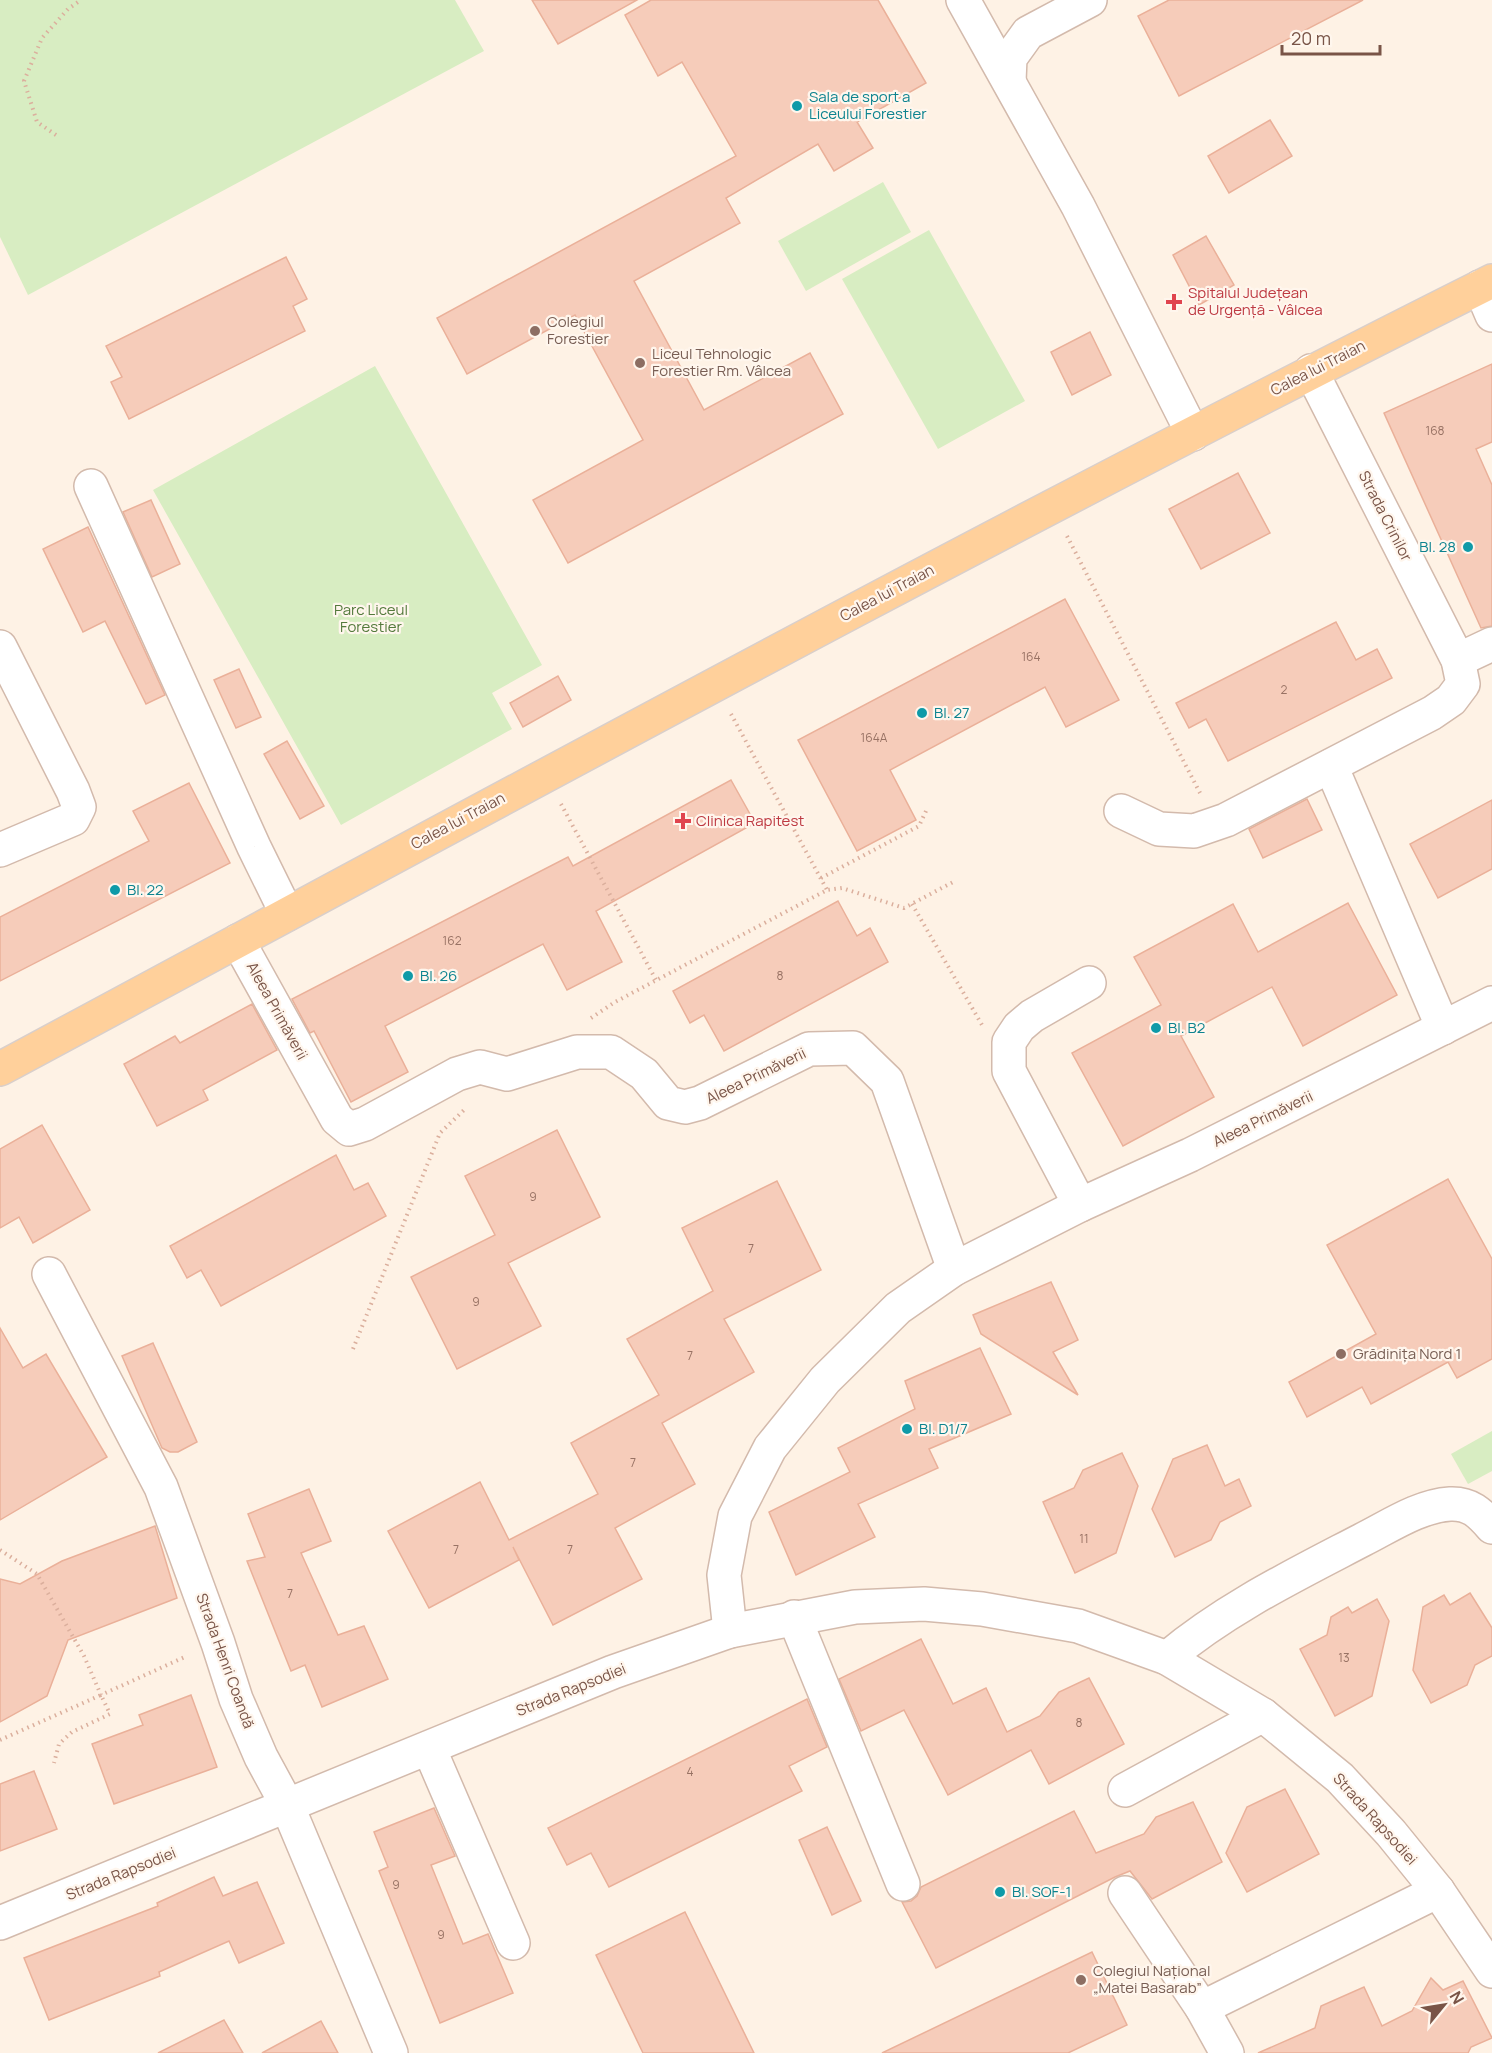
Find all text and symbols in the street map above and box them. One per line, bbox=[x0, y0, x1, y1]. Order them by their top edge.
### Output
scale bar bbox=[1282, 18, 1380, 56]
text: 20 m bbox=[1291, 26, 1331, 50]
place label: Sala de sport a Liceului Forestier bbox=[809, 86, 927, 124]
marker: Sala de sport a Liceului Forestier bbox=[790, 99, 804, 113]
place label: Spitalul Județean de Urgență - Vâlcea bbox=[1188, 282, 1323, 320]
marker: Spitalul Județean de Urgență - Vâlcea bbox=[1165, 293, 1183, 311]
place label: Colegiul Forestier bbox=[547, 311, 609, 349]
marker: Colegiul Forestier bbox=[528, 324, 542, 338]
street label: Calea lui Traian bbox=[1267, 335, 1369, 400]
place label: Liceul Tehnologic Forestier Rm. Vâlcea bbox=[652, 343, 791, 381]
marker: Liceul Tehnologic Forestier Rm. Vâlcea bbox=[633, 356, 647, 370]
house number: 168 bbox=[1425, 422, 1445, 439]
street label: Strada Crinilor bbox=[1354, 467, 1417, 565]
place label: Bl. 28 bbox=[1419, 536, 1456, 557]
marker: Bl. 28 bbox=[1461, 540, 1475, 554]
street label: Calea lui Traian bbox=[836, 559, 938, 626]
park label: Parc Liceul Forestier bbox=[334, 599, 408, 637]
house number: 164 bbox=[1021, 648, 1041, 665]
house number: 2 bbox=[1281, 681, 1288, 698]
place label: Bl. 27 bbox=[934, 702, 970, 723]
marker: Bl. 27 bbox=[915, 706, 929, 720]
house number: 164A bbox=[861, 729, 888, 746]
street label: Calea lui Traian bbox=[407, 787, 509, 854]
place label: Clinica Rapitest bbox=[696, 810, 804, 831]
marker: Clinica Rapitest bbox=[674, 812, 692, 830]
place label: Bl. 22 bbox=[127, 879, 164, 900]
marker: Bl. 22 bbox=[108, 883, 122, 897]
house number: 162 bbox=[443, 932, 462, 949]
street label: Aleea Primăverii bbox=[242, 958, 313, 1063]
place label: Bl. 26 bbox=[420, 965, 457, 986]
house number: 8 bbox=[777, 967, 784, 984]
marker: Bl. 26 bbox=[401, 969, 415, 983]
place label: Bl. B2 bbox=[1168, 1017, 1205, 1038]
marker: Bl. B2 bbox=[1149, 1021, 1163, 1035]
street label: Aleea Primăverii bbox=[702, 1042, 809, 1109]
street label: Aleea Primăverii bbox=[1209, 1085, 1316, 1152]
house number: 9 bbox=[529, 1188, 537, 1205]
house number: 7 bbox=[748, 1240, 754, 1257]
house number: 9 bbox=[472, 1293, 480, 1310]
place label: Grădinița Nord 1 bbox=[1353, 1343, 1461, 1364]
house number: 7 bbox=[687, 1347, 693, 1364]
marker: Grădinița Nord 1 bbox=[1334, 1347, 1348, 1361]
place label: Bl. D1/7 bbox=[919, 1418, 968, 1439]
marker: Bl. D1/7 bbox=[900, 1422, 914, 1436]
house number: 7 bbox=[630, 1454, 636, 1471]
house number: 11 bbox=[1079, 1530, 1089, 1547]
house number: 7 bbox=[453, 1541, 459, 1558]
house number: 7 bbox=[567, 1541, 573, 1558]
house number: 7 bbox=[287, 1585, 293, 1602]
street label: Strada Henri Coandă bbox=[191, 1590, 260, 1731]
house number: 13 bbox=[1338, 1649, 1350, 1666]
street label: Strada Rapsodiei bbox=[513, 1658, 629, 1721]
house number: 8 bbox=[1076, 1714, 1083, 1731]
house number: 4 bbox=[686, 1763, 694, 1780]
street label: Strada Rapsodiei bbox=[1328, 1768, 1422, 1869]
street label: Strada Rapsodiei bbox=[63, 1842, 179, 1905]
house number: 9 bbox=[392, 1876, 400, 1893]
place label: Bl. SOF-1 bbox=[1012, 1881, 1071, 1902]
marker: Bl. SOF-1 bbox=[993, 1885, 1007, 1899]
house number: 9 bbox=[437, 1926, 445, 1943]
place label: Colegiul Național „Matei Basarab” bbox=[1093, 1960, 1210, 1998]
marker: Colegiul Național „Matei Basarab” bbox=[1074, 1973, 1088, 1987]
north arrow bbox=[1414, 1975, 1474, 2035]
text: N bbox=[1445, 1987, 1469, 2008]

